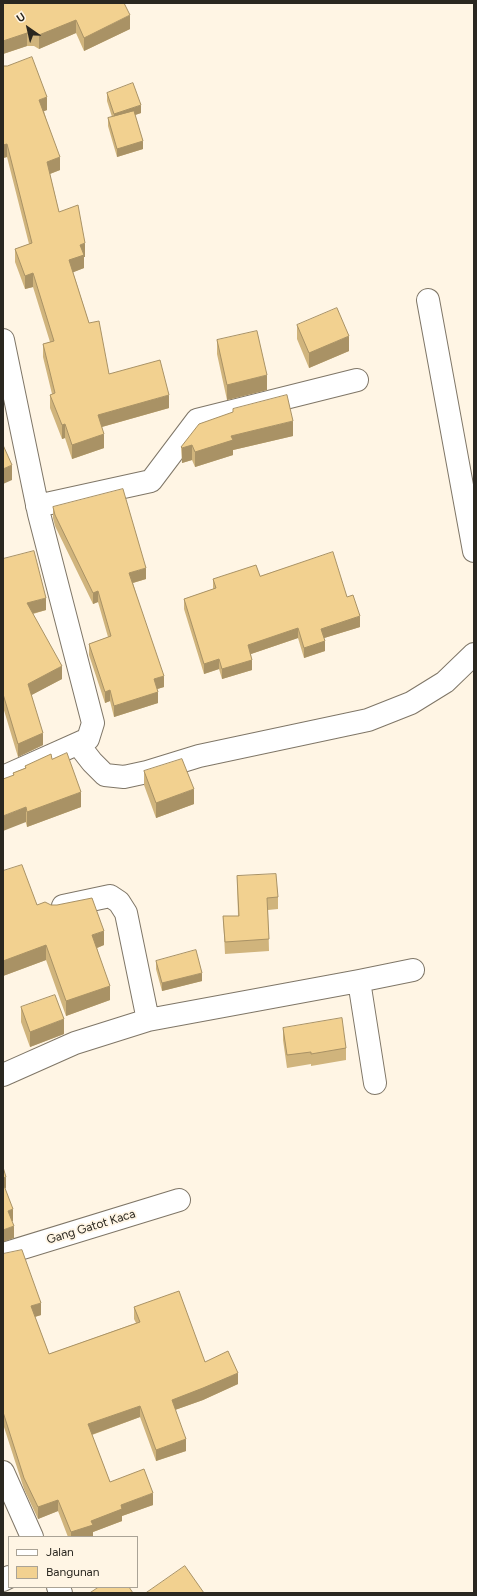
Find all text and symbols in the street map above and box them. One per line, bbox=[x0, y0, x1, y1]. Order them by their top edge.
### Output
north arrow bbox=[8, 8, 48, 48]
text: U bbox=[14, 10, 28, 25]
street label: Gang Gatot Kaca bbox=[45, 1207, 137, 1247]
legend bbox=[8, 1536, 138, 1588]
text: Jalan bbox=[46, 1545, 74, 1559]
text: Bangunan bbox=[46, 1565, 99, 1579]

